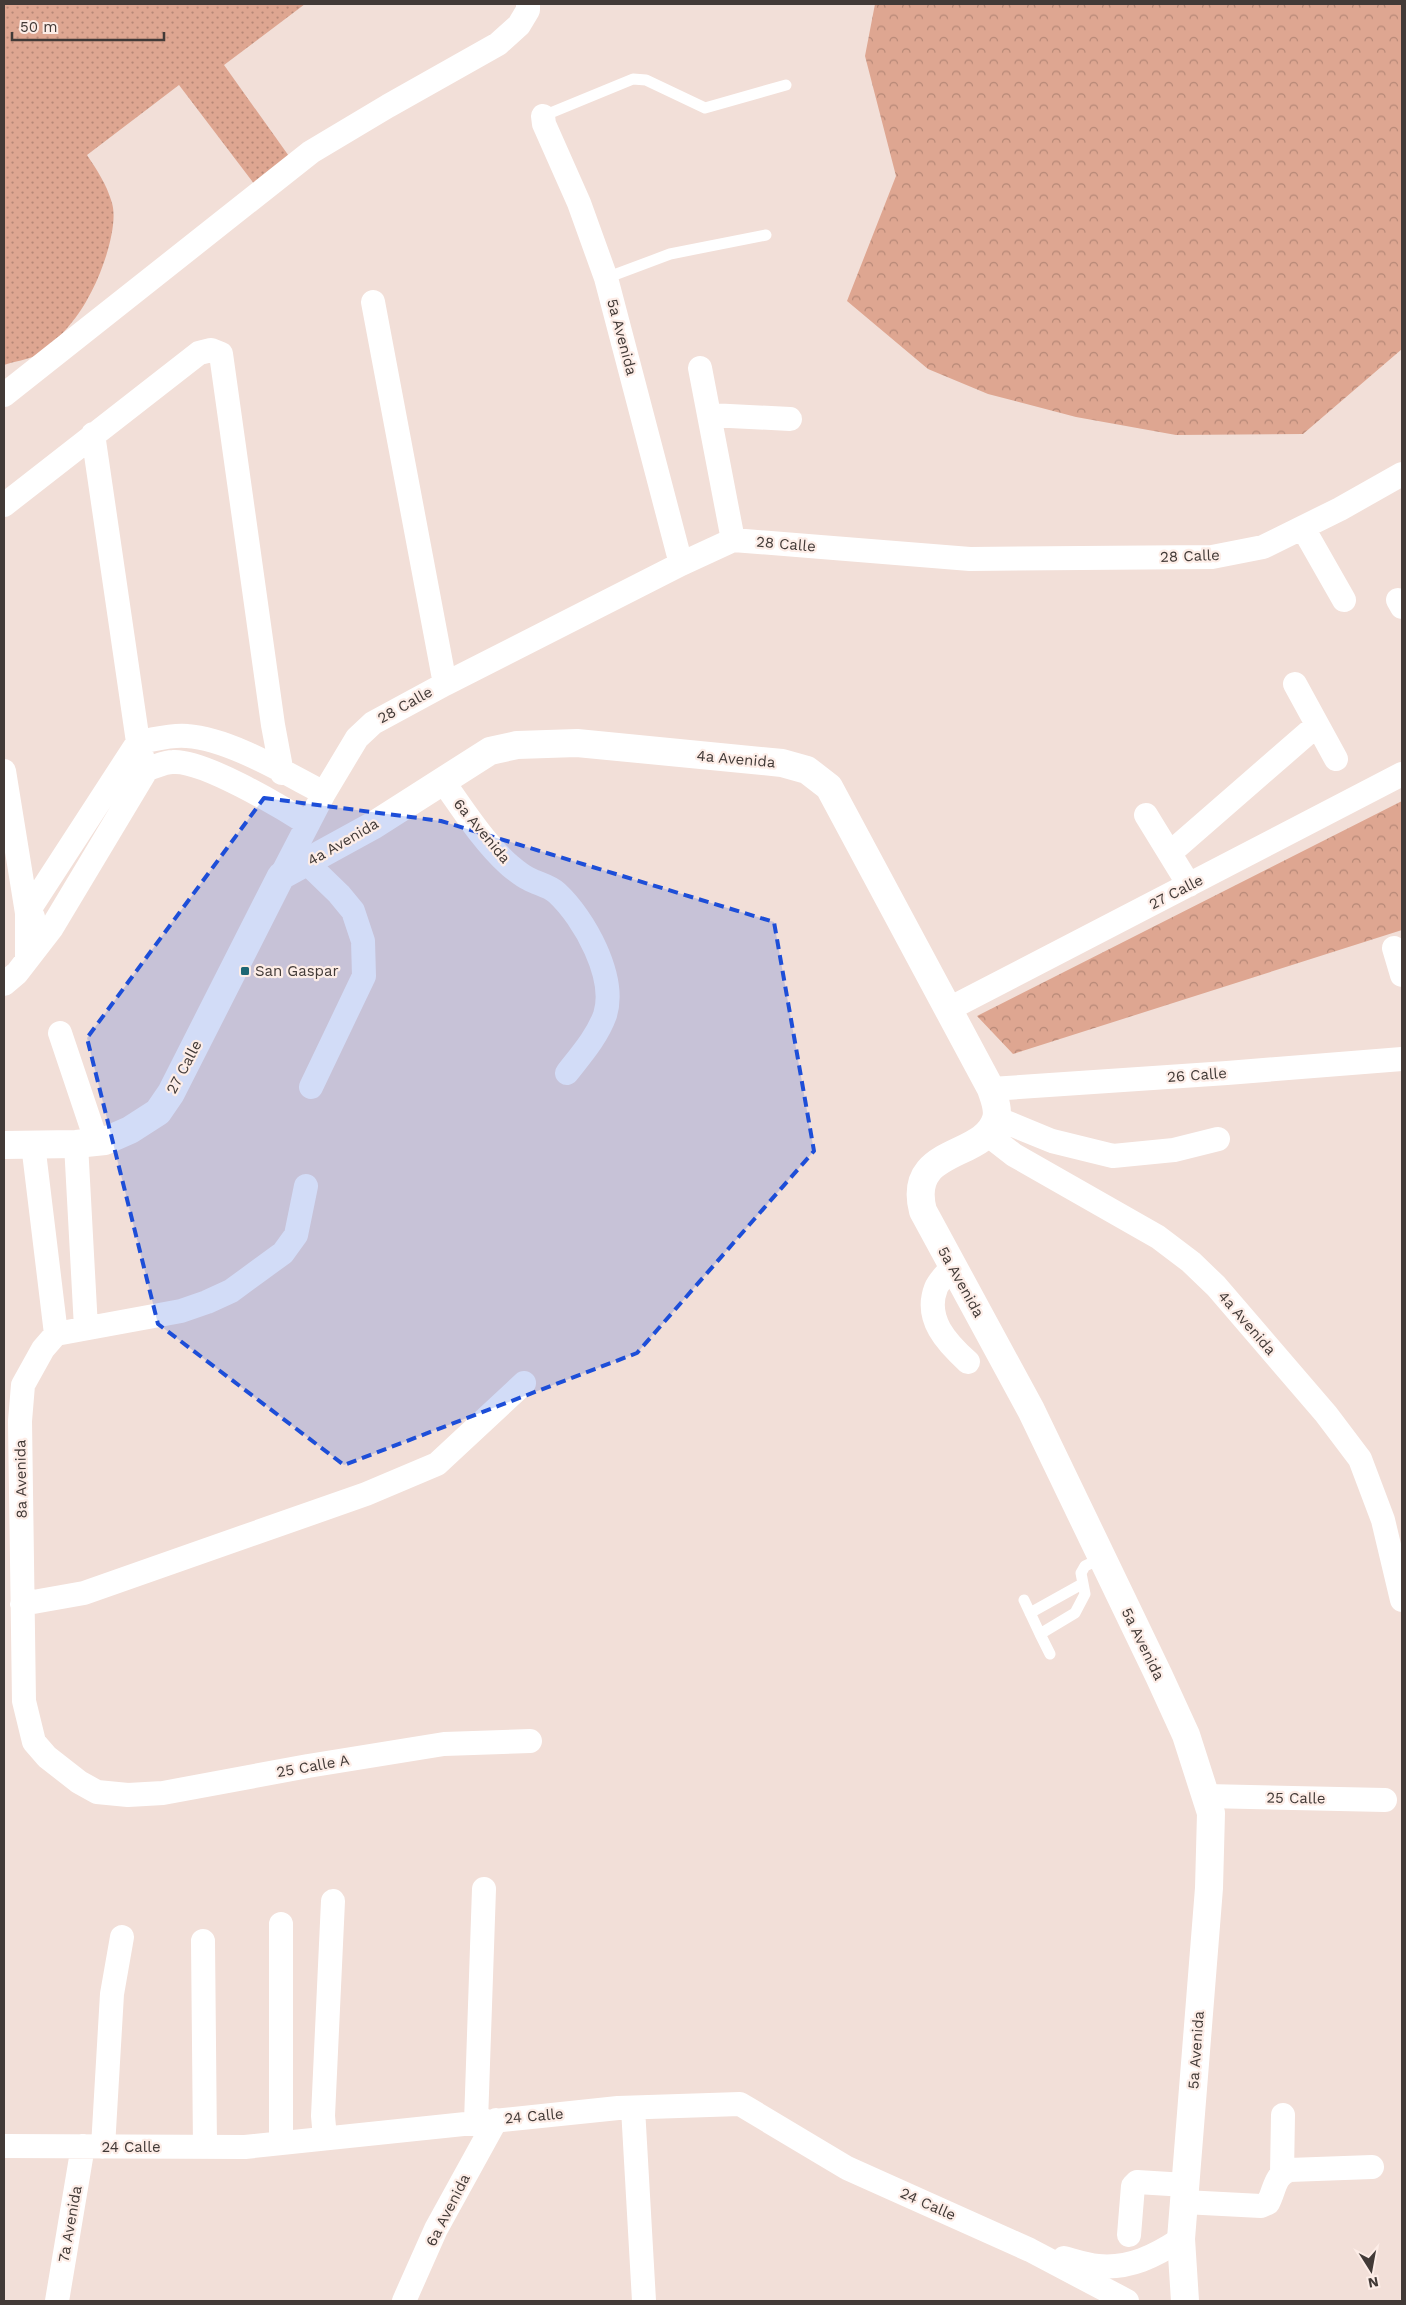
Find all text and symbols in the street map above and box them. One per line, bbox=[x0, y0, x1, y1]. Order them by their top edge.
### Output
scale bar bbox=[12, 10, 165, 42]
text: 50 m bbox=[20, 18, 57, 36]
street label: 5a Avenida bbox=[603, 297, 641, 378]
street label: 28 Calle bbox=[755, 532, 817, 556]
street label: 28 Calle bbox=[1160, 546, 1220, 566]
street label: 28 Calle bbox=[375, 683, 435, 727]
street label: 4a Avenida bbox=[696, 747, 777, 771]
street label: 6a Avenida bbox=[450, 795, 515, 867]
street label: 4a Avenida bbox=[304, 814, 382, 870]
street label: 27 Calle bbox=[1146, 871, 1206, 913]
place label: San Gaspar bbox=[255, 962, 339, 980]
marker: San Gaspar bbox=[239, 965, 251, 977]
street label: 27 Calle bbox=[162, 1037, 206, 1097]
street label: 26 Calle bbox=[1167, 1064, 1227, 1086]
street label: 5a Avenida bbox=[934, 1243, 988, 1321]
street label: 4a Avenida bbox=[1214, 1287, 1280, 1359]
street label: 8a Avenida bbox=[11, 1439, 31, 1519]
street label: 5a Avenida bbox=[1118, 1605, 1169, 1684]
street label: 25 Calle A bbox=[275, 1751, 351, 1781]
street label: 25 Calle bbox=[1266, 1788, 1326, 1808]
street label: 5a Avenida bbox=[1184, 2010, 1208, 2090]
street label: 24 Calle bbox=[504, 2104, 564, 2128]
street label: 24 Calle bbox=[101, 2138, 161, 2156]
street label: 6a Avenida bbox=[422, 2170, 474, 2249]
street label: 7a Avenida bbox=[54, 2184, 86, 2264]
street label: 24 Calle bbox=[897, 2184, 959, 2224]
north arrow bbox=[1346, 2245, 1396, 2295]
text: N bbox=[1367, 2274, 1380, 2292]

